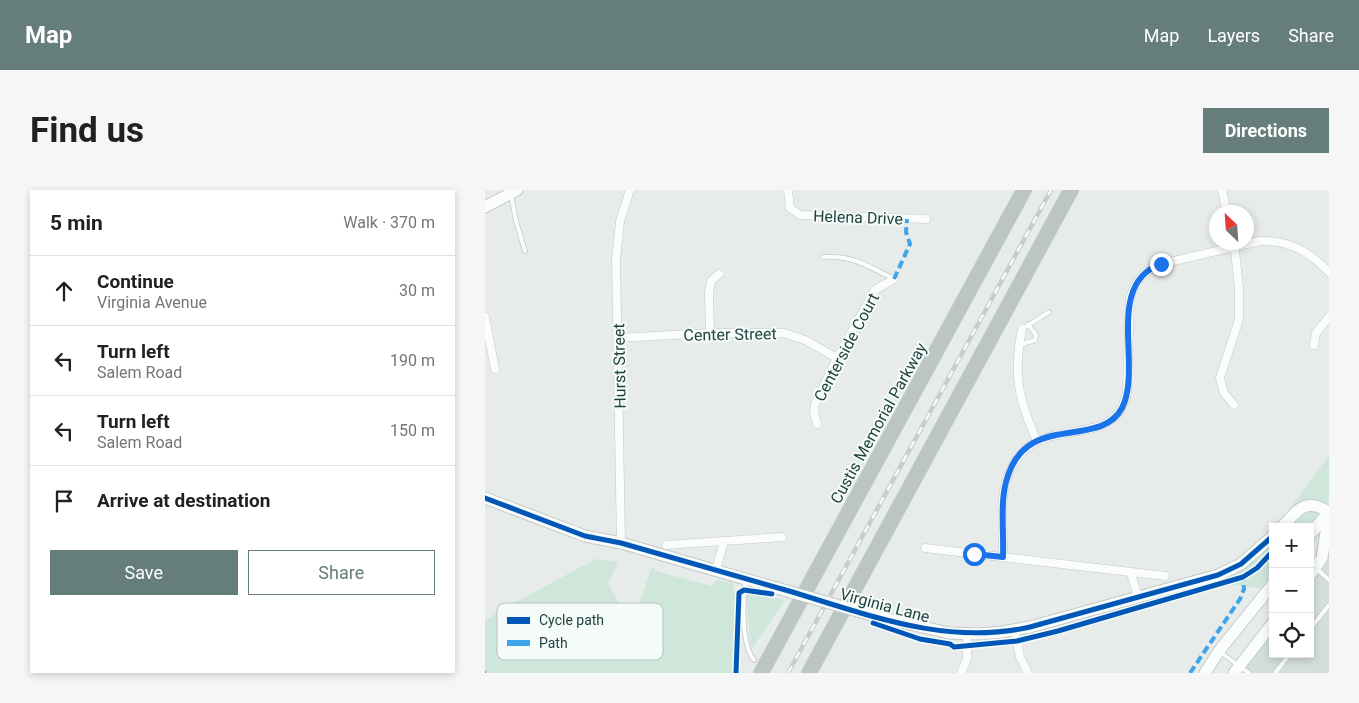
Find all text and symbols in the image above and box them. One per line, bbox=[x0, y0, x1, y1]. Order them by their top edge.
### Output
text: Map bbox=[25, 21, 72, 49]
text: Map bbox=[1144, 25, 1179, 46]
text: Layers bbox=[1207, 25, 1260, 46]
text: Share bbox=[1288, 25, 1334, 46]
button: Directions bbox=[1203, 108, 1329, 153]
text: Find us bbox=[30, 110, 144, 151]
north arrow bbox=[1209, 205, 1254, 250]
street label: Helena Drive bbox=[813, 206, 903, 229]
text: 5 min bbox=[50, 211, 103, 235]
text: Walk · 370 m bbox=[343, 213, 435, 232]
route end bbox=[1150, 253, 1173, 276]
text: Continue bbox=[97, 270, 174, 293]
icon: ahead bbox=[50, 277, 78, 305]
text: 30 m bbox=[399, 281, 435, 300]
street label: Centerside Court bbox=[810, 290, 883, 405]
text: Virginia Avenue bbox=[97, 293, 207, 312]
street label: Hurst Street bbox=[609, 323, 630, 409]
street label: Center Street bbox=[683, 324, 777, 345]
street label: Custis Memorial Parkway bbox=[826, 339, 931, 507]
text: Turn left bbox=[97, 340, 170, 363]
icon: left bbox=[50, 347, 78, 375]
text: 190 m bbox=[390, 351, 435, 370]
text: Salem Road bbox=[97, 363, 182, 382]
text: Turn left bbox=[97, 410, 170, 433]
icon: left bbox=[50, 417, 78, 445]
text: 150 m bbox=[390, 421, 435, 440]
text: Salem Road bbox=[97, 433, 182, 452]
icon: arrive bbox=[50, 487, 78, 515]
text: Arrive at destination bbox=[97, 489, 270, 512]
map controls bbox=[1269, 523, 1314, 658]
button: + bbox=[1269, 523, 1314, 568]
route start bbox=[963, 543, 986, 566]
button: Save bbox=[50, 550, 238, 595]
button: Share bbox=[248, 550, 435, 595]
button: − bbox=[1269, 568, 1314, 613]
street label: Virginia Lane bbox=[838, 584, 932, 627]
legend bbox=[497, 603, 663, 660]
text: Cycle path bbox=[539, 612, 604, 628]
button: locate bbox=[1269, 613, 1314, 658]
text: Path bbox=[539, 635, 568, 651]

